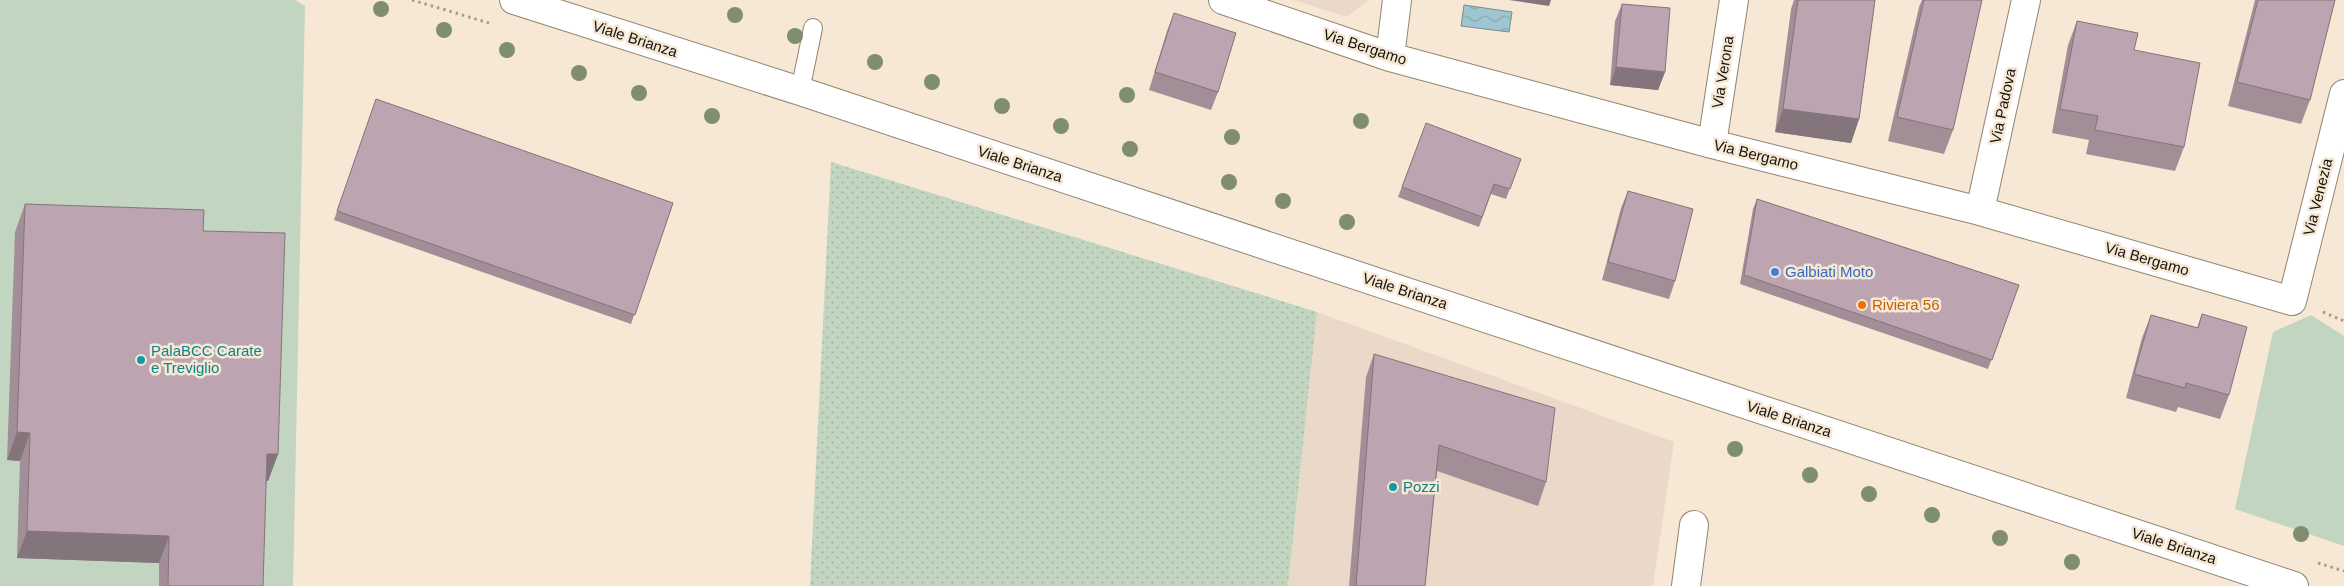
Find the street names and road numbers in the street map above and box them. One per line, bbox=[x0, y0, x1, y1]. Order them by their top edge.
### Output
street label: Viale Brianza bbox=[591, 17, 680, 60]
street label: Via Bergamo bbox=[1321, 25, 1409, 68]
street label: Via Verona bbox=[1708, 34, 1737, 109]
street label: Via Padova bbox=[1986, 66, 2019, 145]
street label: Via Bergamo bbox=[1712, 136, 1800, 173]
street label: Viale Brianza bbox=[976, 142, 1065, 185]
street label: Via Venezia bbox=[2300, 156, 2335, 237]
street label: Via Bergamo bbox=[2103, 238, 2191, 279]
street label: Viale Brianza bbox=[1361, 269, 1450, 312]
street label: Viale Brianza bbox=[1745, 397, 1834, 440]
street label: Viale Brianza bbox=[2130, 524, 2219, 567]

